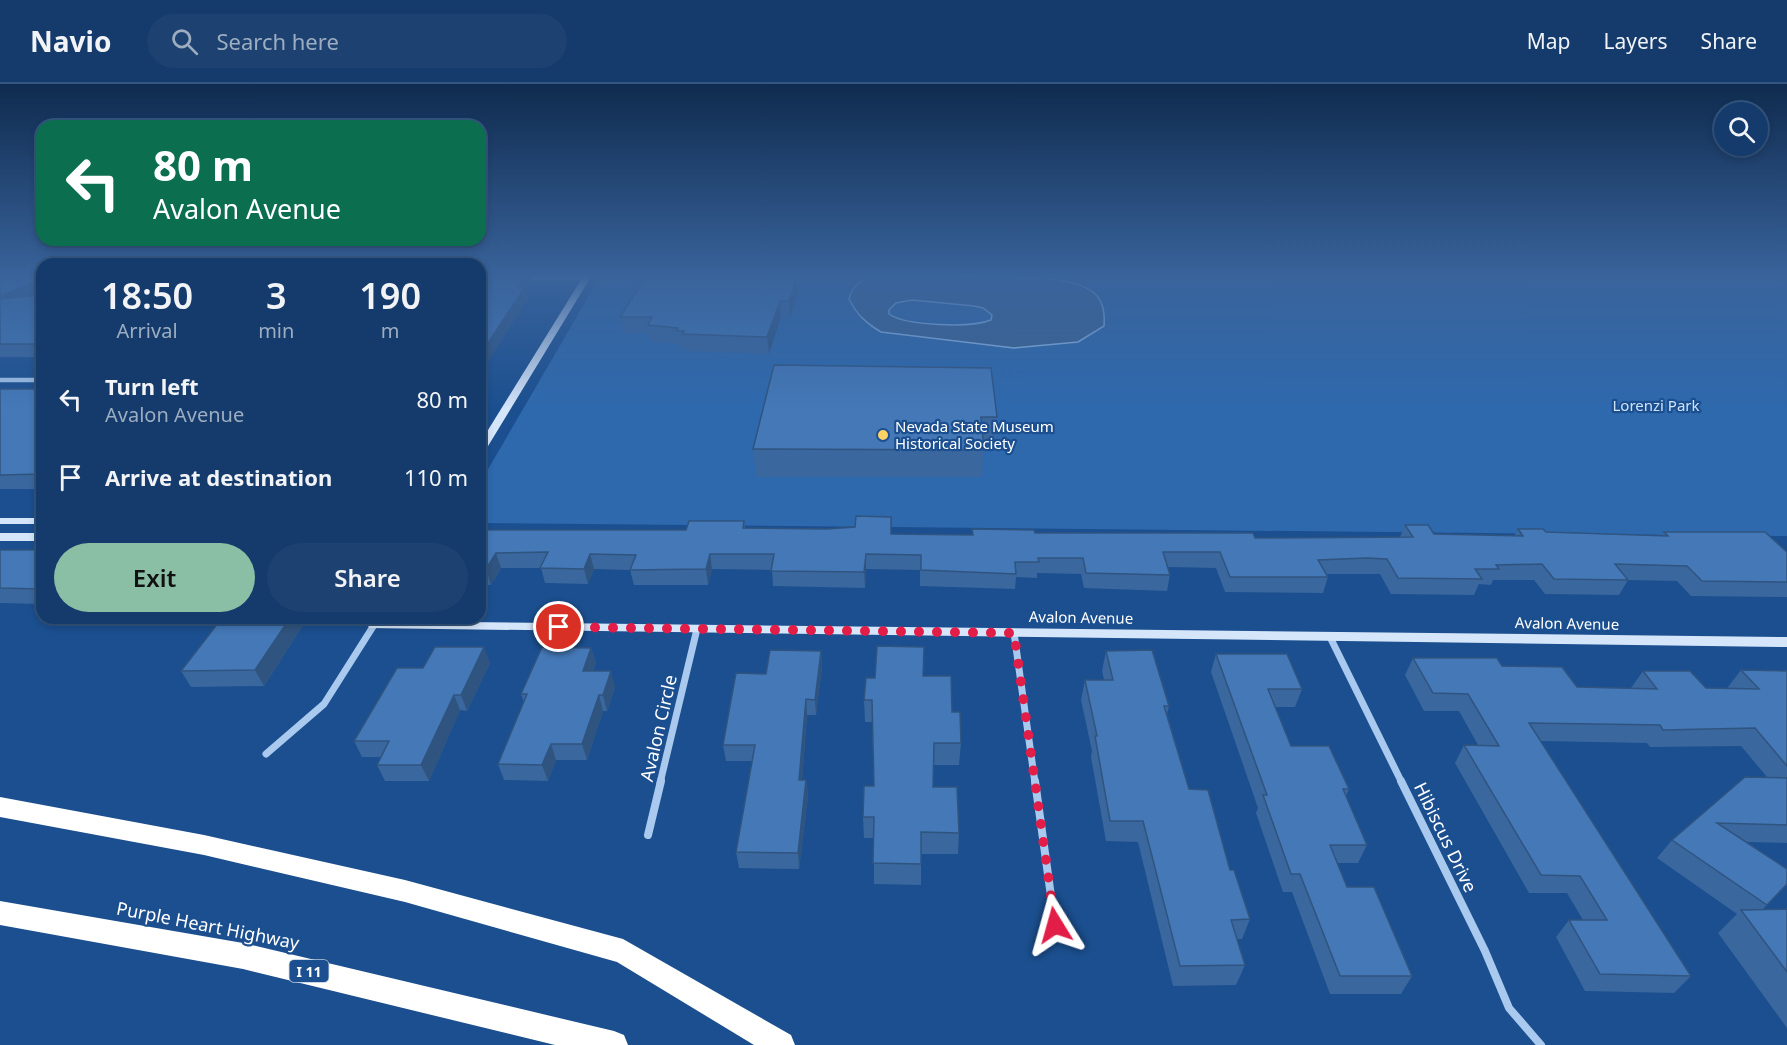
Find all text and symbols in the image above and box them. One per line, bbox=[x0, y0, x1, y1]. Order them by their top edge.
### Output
search box bbox=[147, 14, 567, 68]
text: Navio bbox=[30, 22, 111, 60]
icon: search bbox=[168, 25, 201, 58]
text: Search here bbox=[216, 26, 339, 56]
text: Map bbox=[1527, 27, 1571, 55]
text: Layers bbox=[1604, 27, 1668, 55]
text: Share bbox=[1701, 27, 1757, 55]
map controls bbox=[1714, 102, 1768, 156]
button: search bbox=[1714, 102, 1768, 156]
text: 80 m bbox=[153, 136, 253, 193]
icon: left bbox=[54, 144, 132, 222]
text: Avalon Avenue bbox=[153, 190, 341, 227]
text: 18:50 bbox=[101, 271, 193, 320]
text: 3 bbox=[266, 271, 287, 320]
text: 190 bbox=[359, 271, 421, 320]
text: Arrival bbox=[117, 317, 178, 344]
text: min bbox=[258, 317, 294, 344]
text: m bbox=[381, 317, 400, 344]
text: Turn left bbox=[105, 371, 199, 401]
icon: left bbox=[54, 383, 87, 416]
text: 80 m bbox=[417, 384, 468, 414]
park label: Lorenzi Park bbox=[1612, 395, 1700, 415]
text: Avalon Avenue bbox=[105, 401, 244, 428]
place label: Nevada State Museum Historical Society bbox=[895, 416, 1054, 453]
marker: Nevada State Museum Historical Society bbox=[876, 428, 890, 442]
icon: arrive bbox=[54, 461, 87, 494]
text: Arrive at destination bbox=[105, 462, 332, 492]
text: 110 m bbox=[404, 462, 468, 492]
button: Exit bbox=[54, 543, 255, 612]
button: Share bbox=[267, 543, 468, 612]
pin bbox=[533, 601, 584, 652]
street label: Avalon Avenue bbox=[1029, 606, 1133, 628]
icon: arrive bbox=[542, 610, 575, 643]
street label: Avalon Avenue bbox=[1515, 612, 1619, 634]
street label: Avalon Circle bbox=[634, 672, 682, 784]
street label: Hibiscus Drive bbox=[1409, 778, 1483, 896]
position arrow bbox=[1023, 893, 1087, 957]
street label: Purple Heart Highway bbox=[115, 895, 302, 955]
road number: I 11 bbox=[290, 960, 328, 982]

